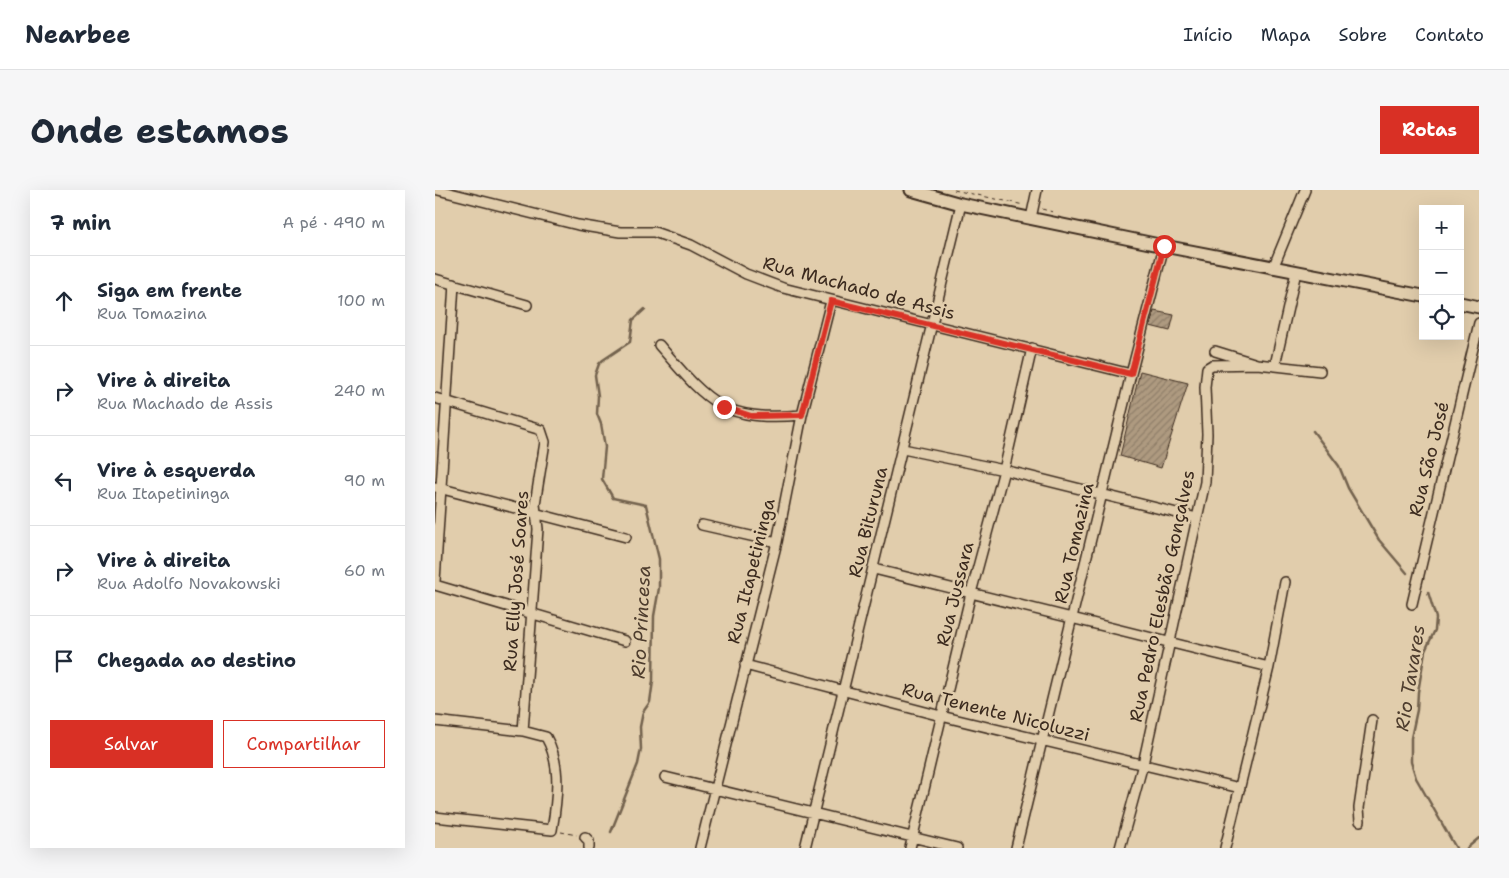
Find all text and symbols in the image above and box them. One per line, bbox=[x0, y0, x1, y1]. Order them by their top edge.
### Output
text: Nearbee bbox=[25, 19, 131, 51]
text: Início bbox=[1183, 23, 1233, 47]
text: Mapa bbox=[1261, 23, 1310, 47]
text: Sobre bbox=[1338, 23, 1387, 47]
text: Contato bbox=[1415, 23, 1484, 47]
button: Rotas bbox=[1380, 106, 1479, 154]
text: Onde estamos bbox=[30, 107, 289, 154]
map controls bbox=[1419, 205, 1464, 340]
button: + bbox=[1419, 205, 1464, 250]
text: 7 min bbox=[50, 209, 111, 237]
text: A pé · 490 m bbox=[283, 212, 385, 233]
route start bbox=[1153, 235, 1176, 258]
button: − bbox=[1419, 250, 1464, 295]
street label: Rua Machado de Assis bbox=[760, 251, 958, 325]
text: Siga em frente bbox=[97, 278, 242, 303]
icon: ahead bbox=[50, 287, 78, 315]
text: 100 m bbox=[337, 290, 385, 311]
button: locate bbox=[1419, 295, 1464, 340]
text: Rua Tomazina bbox=[97, 303, 207, 324]
text: Vire à direita bbox=[97, 368, 230, 393]
icon: right bbox=[50, 377, 78, 405]
text: 240 m bbox=[333, 380, 385, 401]
text: Rua Machado de Assis bbox=[97, 393, 273, 414]
route end bbox=[713, 396, 736, 419]
street label: Rua São José bbox=[1403, 399, 1455, 519]
text: Vire à esquerda bbox=[97, 458, 255, 483]
street label: Rua Bituruna bbox=[843, 464, 893, 580]
icon: left bbox=[50, 467, 78, 495]
street label: Rua Pedro Elesbão Gonçalves bbox=[1124, 468, 1200, 724]
text: 90 m bbox=[344, 470, 385, 491]
street label: Rua Tomazina bbox=[1048, 480, 1100, 606]
text: Rua Itapetininga bbox=[97, 483, 229, 504]
street label: Rua Elly José Soares bbox=[498, 490, 534, 672]
street label: Rua Itapetininga bbox=[721, 496, 781, 646]
street label: Rua Jussara bbox=[930, 539, 980, 649]
text: Vire à direita bbox=[97, 548, 230, 573]
icon: right bbox=[50, 557, 78, 585]
text: 60 m bbox=[344, 560, 385, 581]
water label: Rio Princesa bbox=[626, 565, 656, 679]
text: Rua Adolfo Novakowski bbox=[97, 573, 281, 594]
water label: Rio Tavares bbox=[1389, 623, 1431, 733]
icon: arrive bbox=[50, 647, 78, 675]
text: Chegada ao destino bbox=[97, 648, 296, 673]
street label: Rua Tenente Nicoluzzi bbox=[900, 677, 1092, 747]
button: Salvar bbox=[50, 720, 213, 768]
button: Compartilhar bbox=[223, 720, 385, 768]

